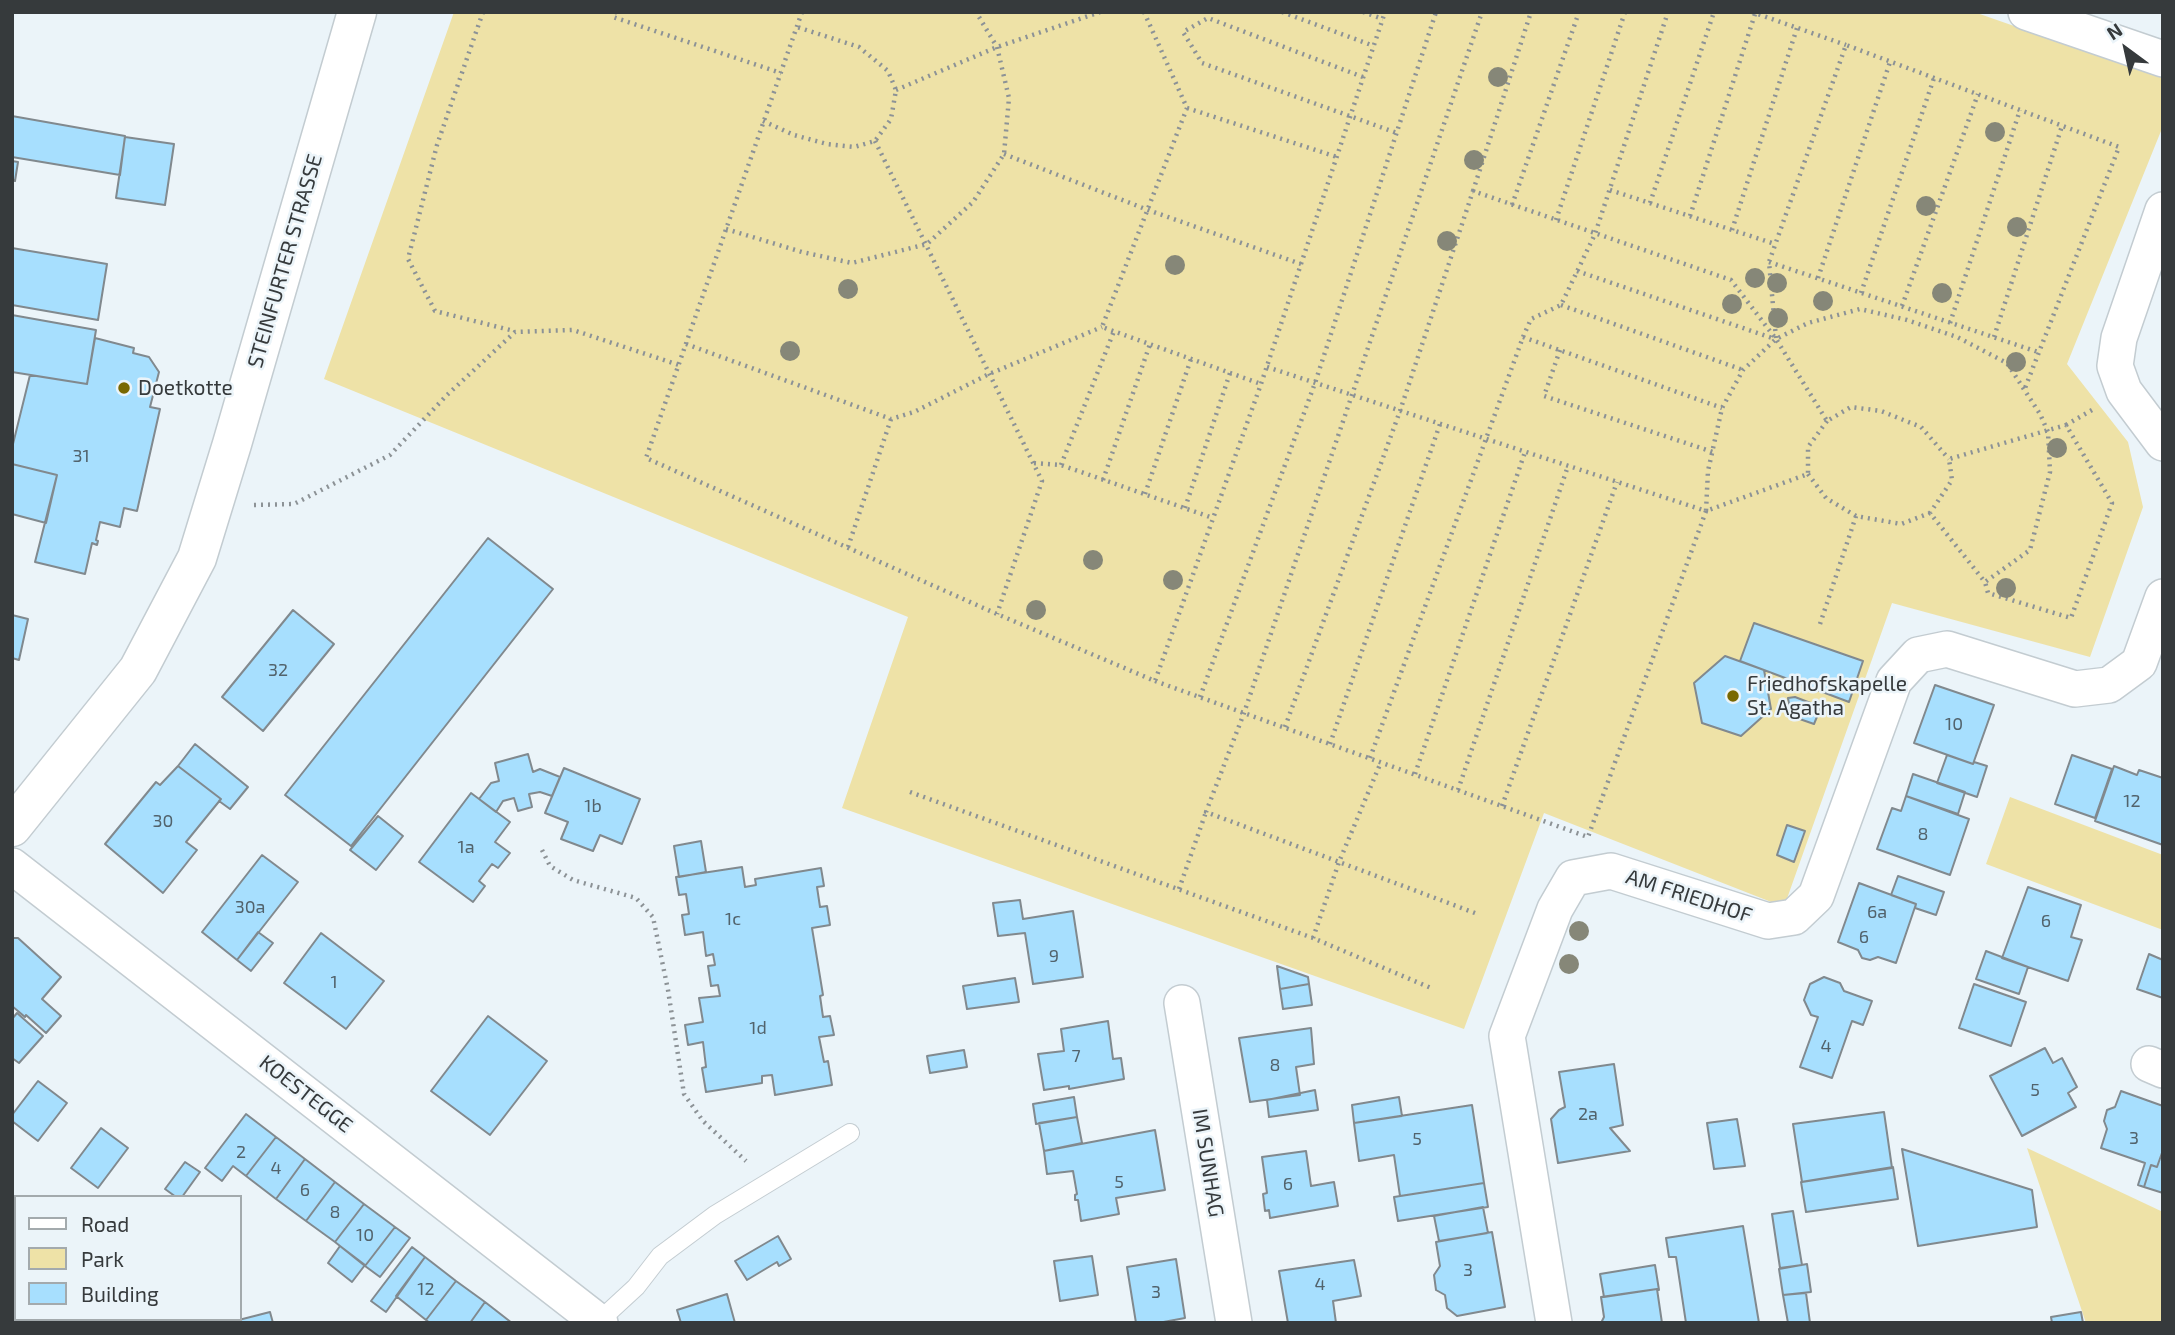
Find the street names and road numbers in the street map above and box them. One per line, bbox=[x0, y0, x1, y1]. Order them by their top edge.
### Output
street label: STEINFURTER STRASSE bbox=[242, 151, 328, 371]
street label: AM FRIEDHOF bbox=[1623, 864, 1755, 928]
street label: KOESTEGGE bbox=[254, 1050, 358, 1138]
street label: IM SUNHAG bbox=[1187, 1107, 1229, 1219]

